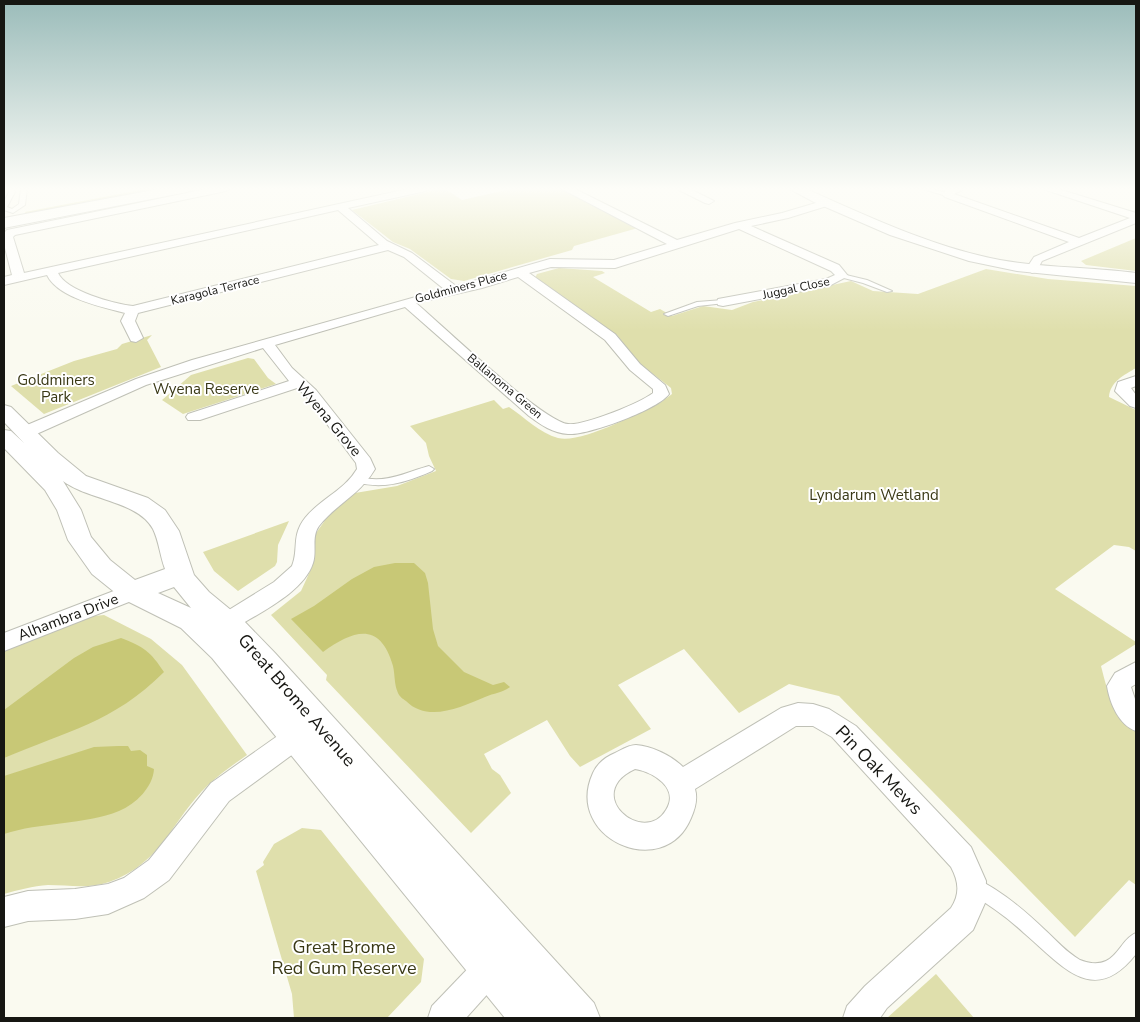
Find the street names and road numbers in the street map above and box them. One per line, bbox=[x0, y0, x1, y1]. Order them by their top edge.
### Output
street label: Goldminers Place bbox=[413, 267, 509, 307]
street label: Karagola Terrace bbox=[169, 271, 261, 309]
street label: Juggal Close bbox=[760, 273, 831, 303]
street label: Ballanoma Green bbox=[464, 350, 546, 422]
street label: Wyena Grove bbox=[292, 377, 366, 461]
street label: Alhambra Drive bbox=[15, 589, 121, 645]
street label: Great Brome Avenue bbox=[233, 628, 361, 772]
street label: Pin Oak Mews bbox=[830, 720, 928, 820]

